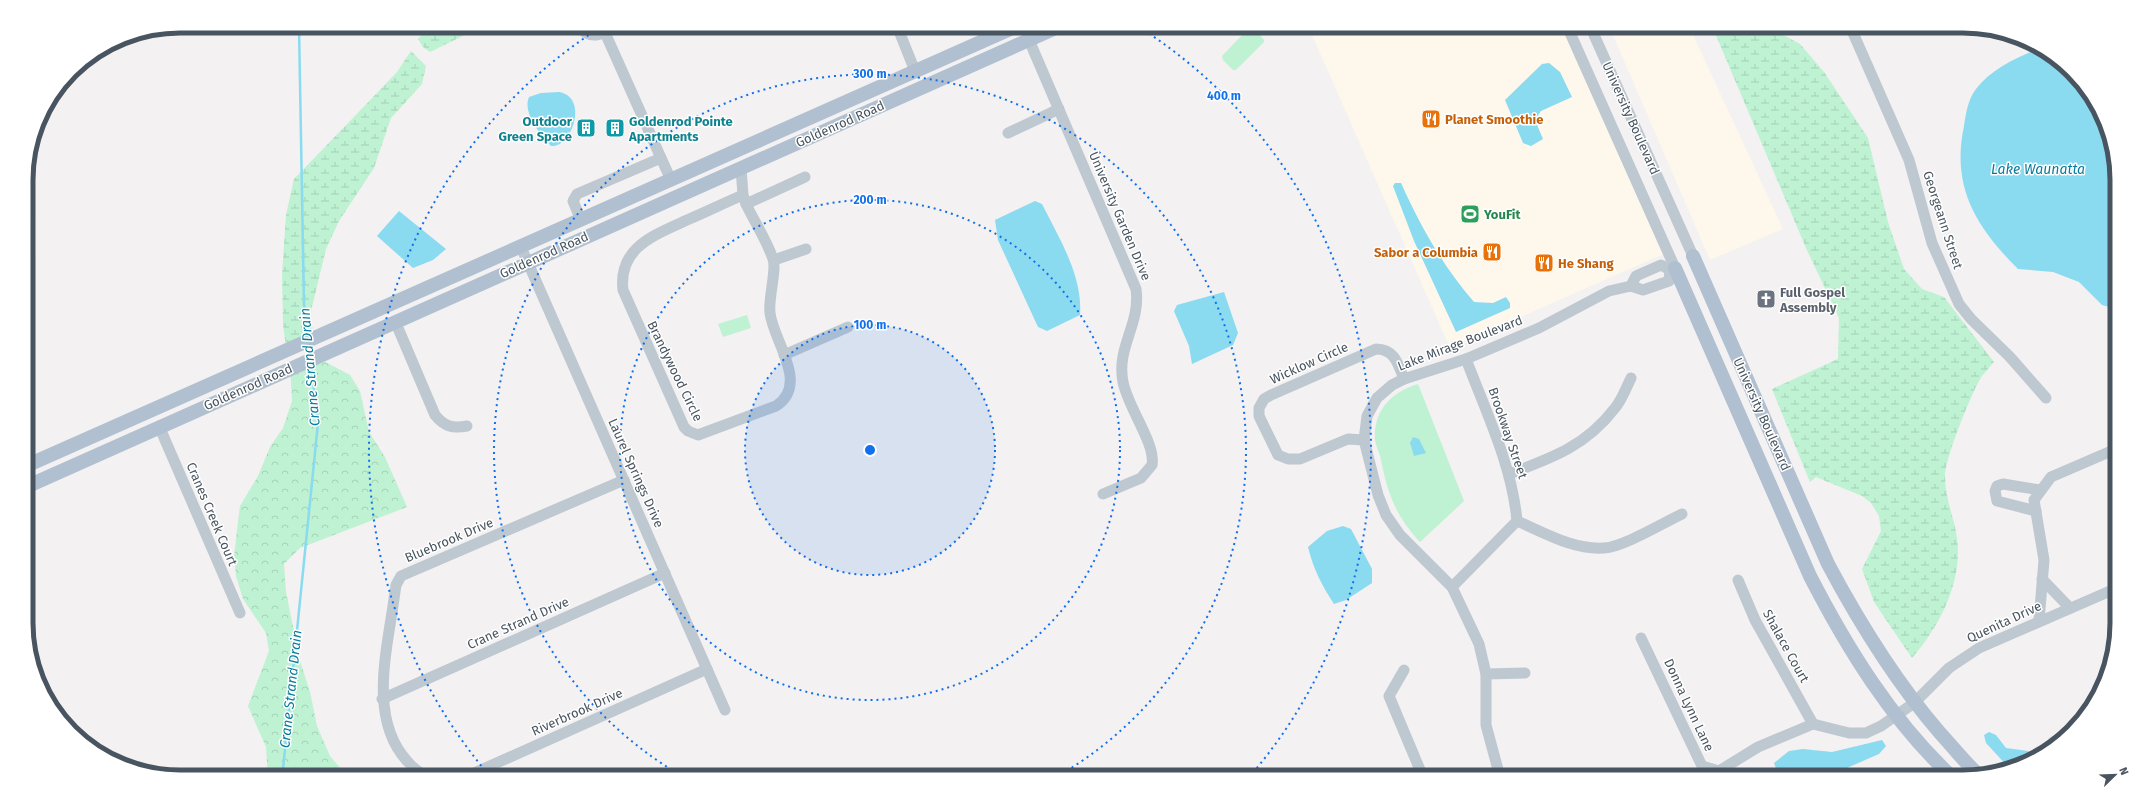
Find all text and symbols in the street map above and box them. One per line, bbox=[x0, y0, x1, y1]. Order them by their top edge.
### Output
street label: University Boulevard bbox=[1599, 59, 1663, 177]
text: 300 m bbox=[852, 67, 887, 81]
text: 400 m bbox=[1207, 89, 1241, 103]
street label: Goldenrod Road bbox=[793, 98, 887, 150]
restaurant icon: Planet Smoothie bbox=[1420, 108, 1442, 130]
place label: Planet Smoothie bbox=[1445, 112, 1543, 127]
place label: Outdoor Green Space bbox=[499, 114, 573, 144]
place label: Goldenrod Pointe Apartments bbox=[628, 114, 733, 144]
building icon: Outdoor Green Space bbox=[575, 117, 597, 139]
building icon: Goldenrod Pointe Apartments bbox=[604, 117, 626, 139]
street label: University Garden Drive bbox=[1086, 149, 1154, 283]
water label: Lake Waunatta bbox=[1991, 161, 2085, 178]
street label: Georgeann Street bbox=[1920, 169, 1966, 271]
text: 200 m bbox=[853, 193, 887, 207]
sports icon: YouFit bbox=[1459, 203, 1481, 225]
place label: YouFit bbox=[1483, 207, 1522, 222]
street label: Goldenrod Road bbox=[497, 229, 591, 281]
restaurant icon: Sabor a Columbia bbox=[1481, 241, 1503, 263]
place label: Sabor a Columbia bbox=[1374, 245, 1478, 260]
restaurant icon: He Shang bbox=[1533, 252, 1555, 274]
place label: He Shang bbox=[1558, 256, 1614, 271]
place label: Full Gospel Assembly bbox=[1779, 285, 1845, 315]
church icon: Full Gospel Assembly bbox=[1755, 288, 1777, 310]
water label: Crane Strand Drain bbox=[296, 307, 324, 427]
street label: Lake Mirage Boulevard bbox=[1396, 312, 1524, 374]
street label: Brandywood Circle bbox=[644, 318, 706, 424]
text: 100 m bbox=[854, 318, 886, 332]
street label: Wicklow Circle bbox=[1268, 339, 1350, 387]
street label: University Boulevard bbox=[1730, 355, 1794, 473]
street label: Goldenrod Road bbox=[201, 361, 295, 413]
street label: Brookway Street bbox=[1485, 385, 1531, 481]
street label: Laurel Springs Drive bbox=[605, 416, 667, 530]
centre of rings bbox=[863, 443, 877, 457]
street label: Cranes Creek Court bbox=[183, 460, 241, 568]
street label: Bluebrook Drive bbox=[403, 515, 495, 565]
street label: Crane Strand Drive bbox=[465, 594, 571, 652]
street label: Quenita Drive bbox=[1964, 598, 2044, 646]
street label: Shalace Court bbox=[1760, 607, 1812, 685]
water label: Crane Strand Drain bbox=[276, 629, 306, 749]
street label: Donna Lynn Lane bbox=[1661, 656, 1717, 754]
street label: Riverbrook Drive bbox=[529, 685, 625, 739]
north arrow bbox=[2095, 755, 2135, 795]
text: N bbox=[2116, 765, 2131, 777]

